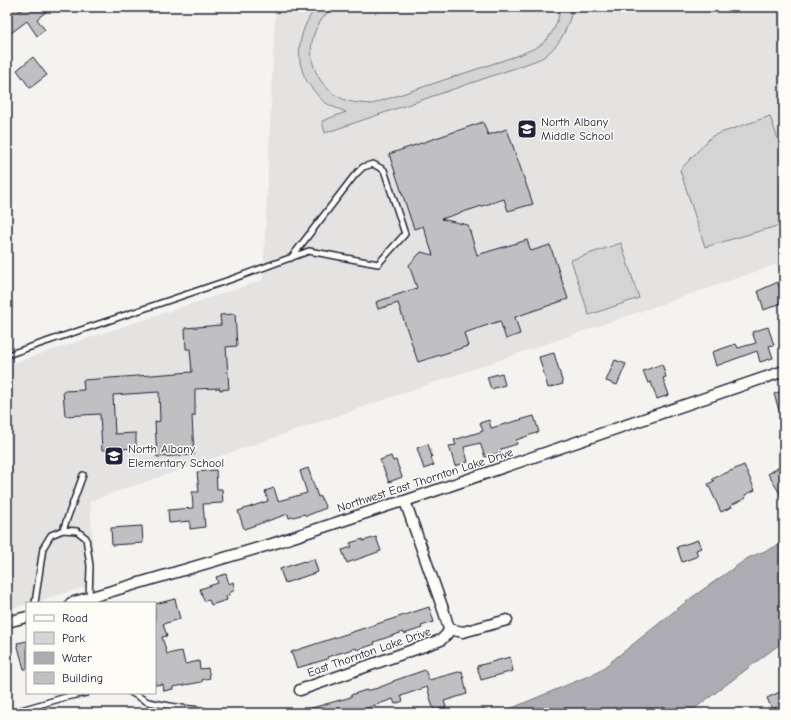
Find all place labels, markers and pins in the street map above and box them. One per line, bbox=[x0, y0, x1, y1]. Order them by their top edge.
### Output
place label: North Albany Middle School bbox=[541, 115, 613, 143]
school or university icon: North Albany Middle School bbox=[516, 118, 538, 140]
place label: North Albany Elementary School bbox=[128, 442, 224, 470]
school or university icon: North Albany Elementary School bbox=[103, 445, 125, 467]

